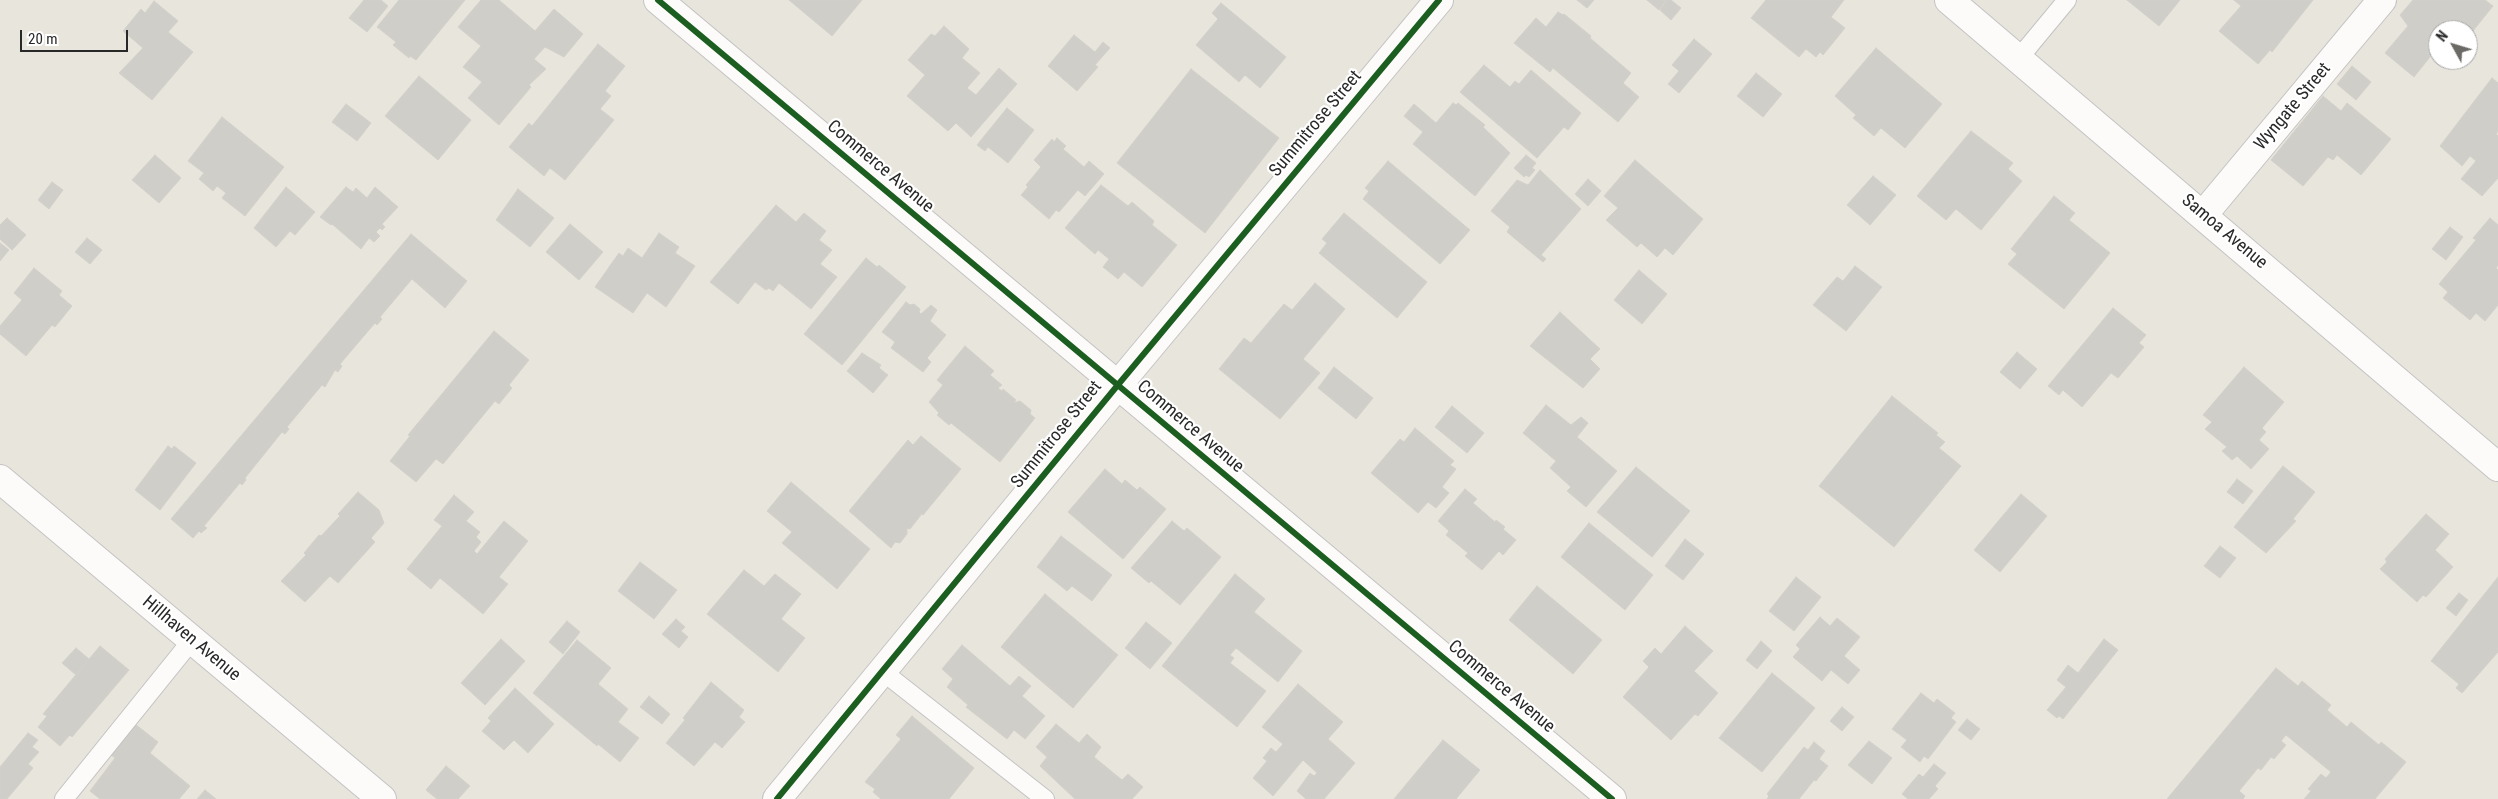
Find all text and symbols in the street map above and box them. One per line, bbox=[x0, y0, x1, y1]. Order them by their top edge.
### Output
scale bar bbox=[22, 20, 130, 52]
north arrow bbox=[2428, 20, 2478, 70]
text: N bbox=[2433, 28, 2451, 45]
text: 20 m bbox=[28, 30, 58, 48]
street label: Wyngate Street bbox=[2250, 59, 2336, 155]
street label: Summitrose Street bbox=[1265, 67, 1367, 181]
street label: Commerce Avenue bbox=[822, 116, 938, 218]
street label: Samoa Avenue bbox=[2177, 190, 2271, 274]
street label: Commerce Avenue bbox=[1132, 376, 1248, 478]
street label: Summitrose Street bbox=[1007, 377, 1107, 493]
street label: Hillhaven Avenue bbox=[138, 592, 244, 686]
street label: Commerce Avenue bbox=[1443, 636, 1559, 738]

